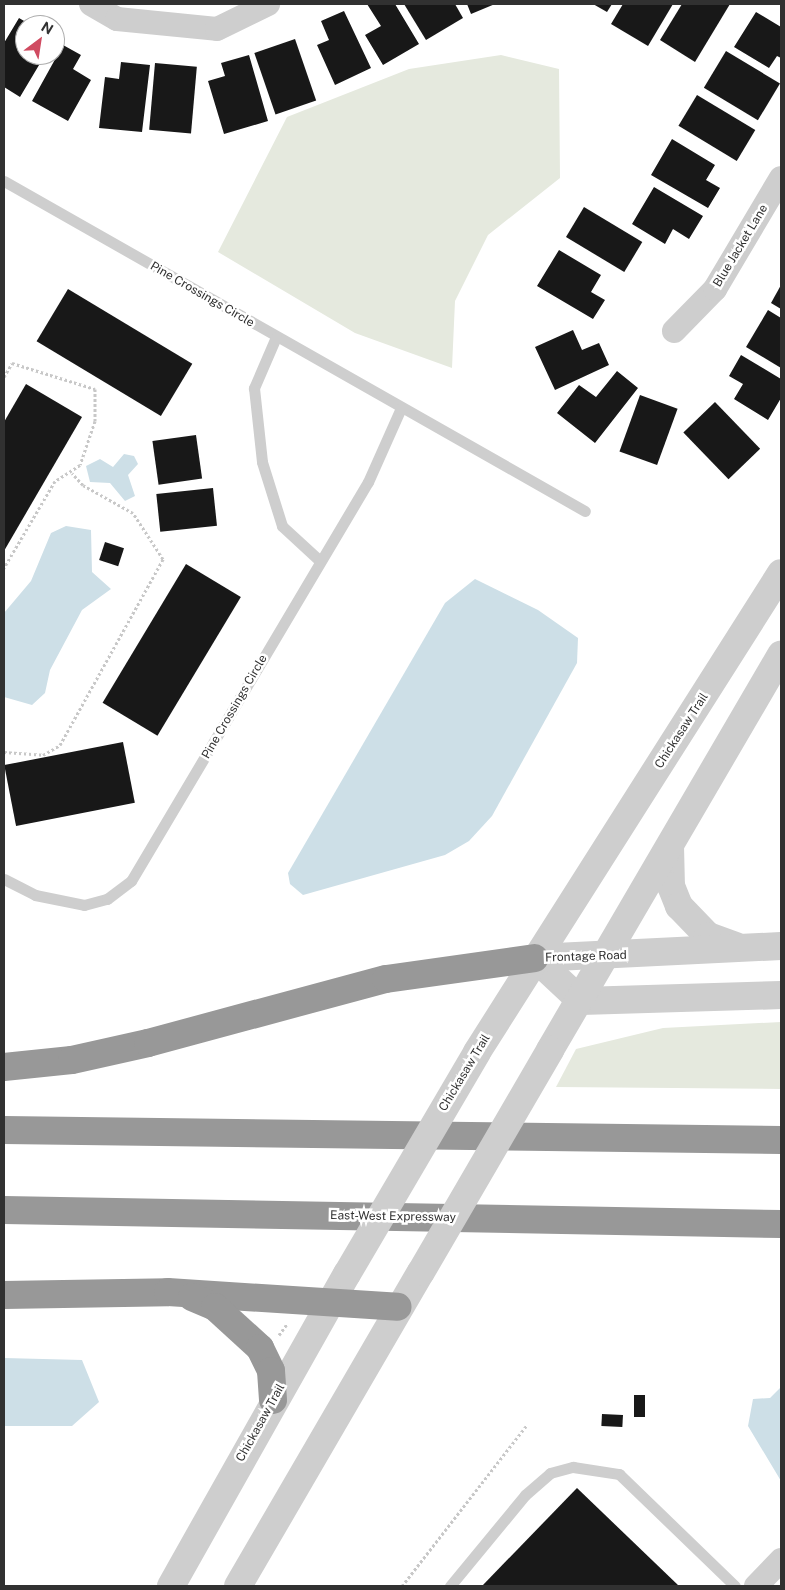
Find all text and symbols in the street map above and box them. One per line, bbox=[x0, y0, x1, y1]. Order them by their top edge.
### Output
north arrow bbox=[15, 15, 65, 65]
text: N bbox=[38, 18, 56, 38]
street label: Blue Jacket Lane bbox=[711, 202, 771, 290]
street label: Pine Crossings Circle bbox=[147, 259, 257, 331]
street label: Pine Crossings Circle bbox=[199, 652, 271, 762]
street label: Chickasaw Trail bbox=[652, 691, 712, 771]
street label: Frontage Road bbox=[545, 948, 627, 966]
street label: Chickasaw Trail bbox=[436, 1032, 494, 1114]
street label: East-West Expressway bbox=[330, 1209, 456, 1225]
street label: Chickasaw Trail bbox=[234, 1381, 288, 1465]

